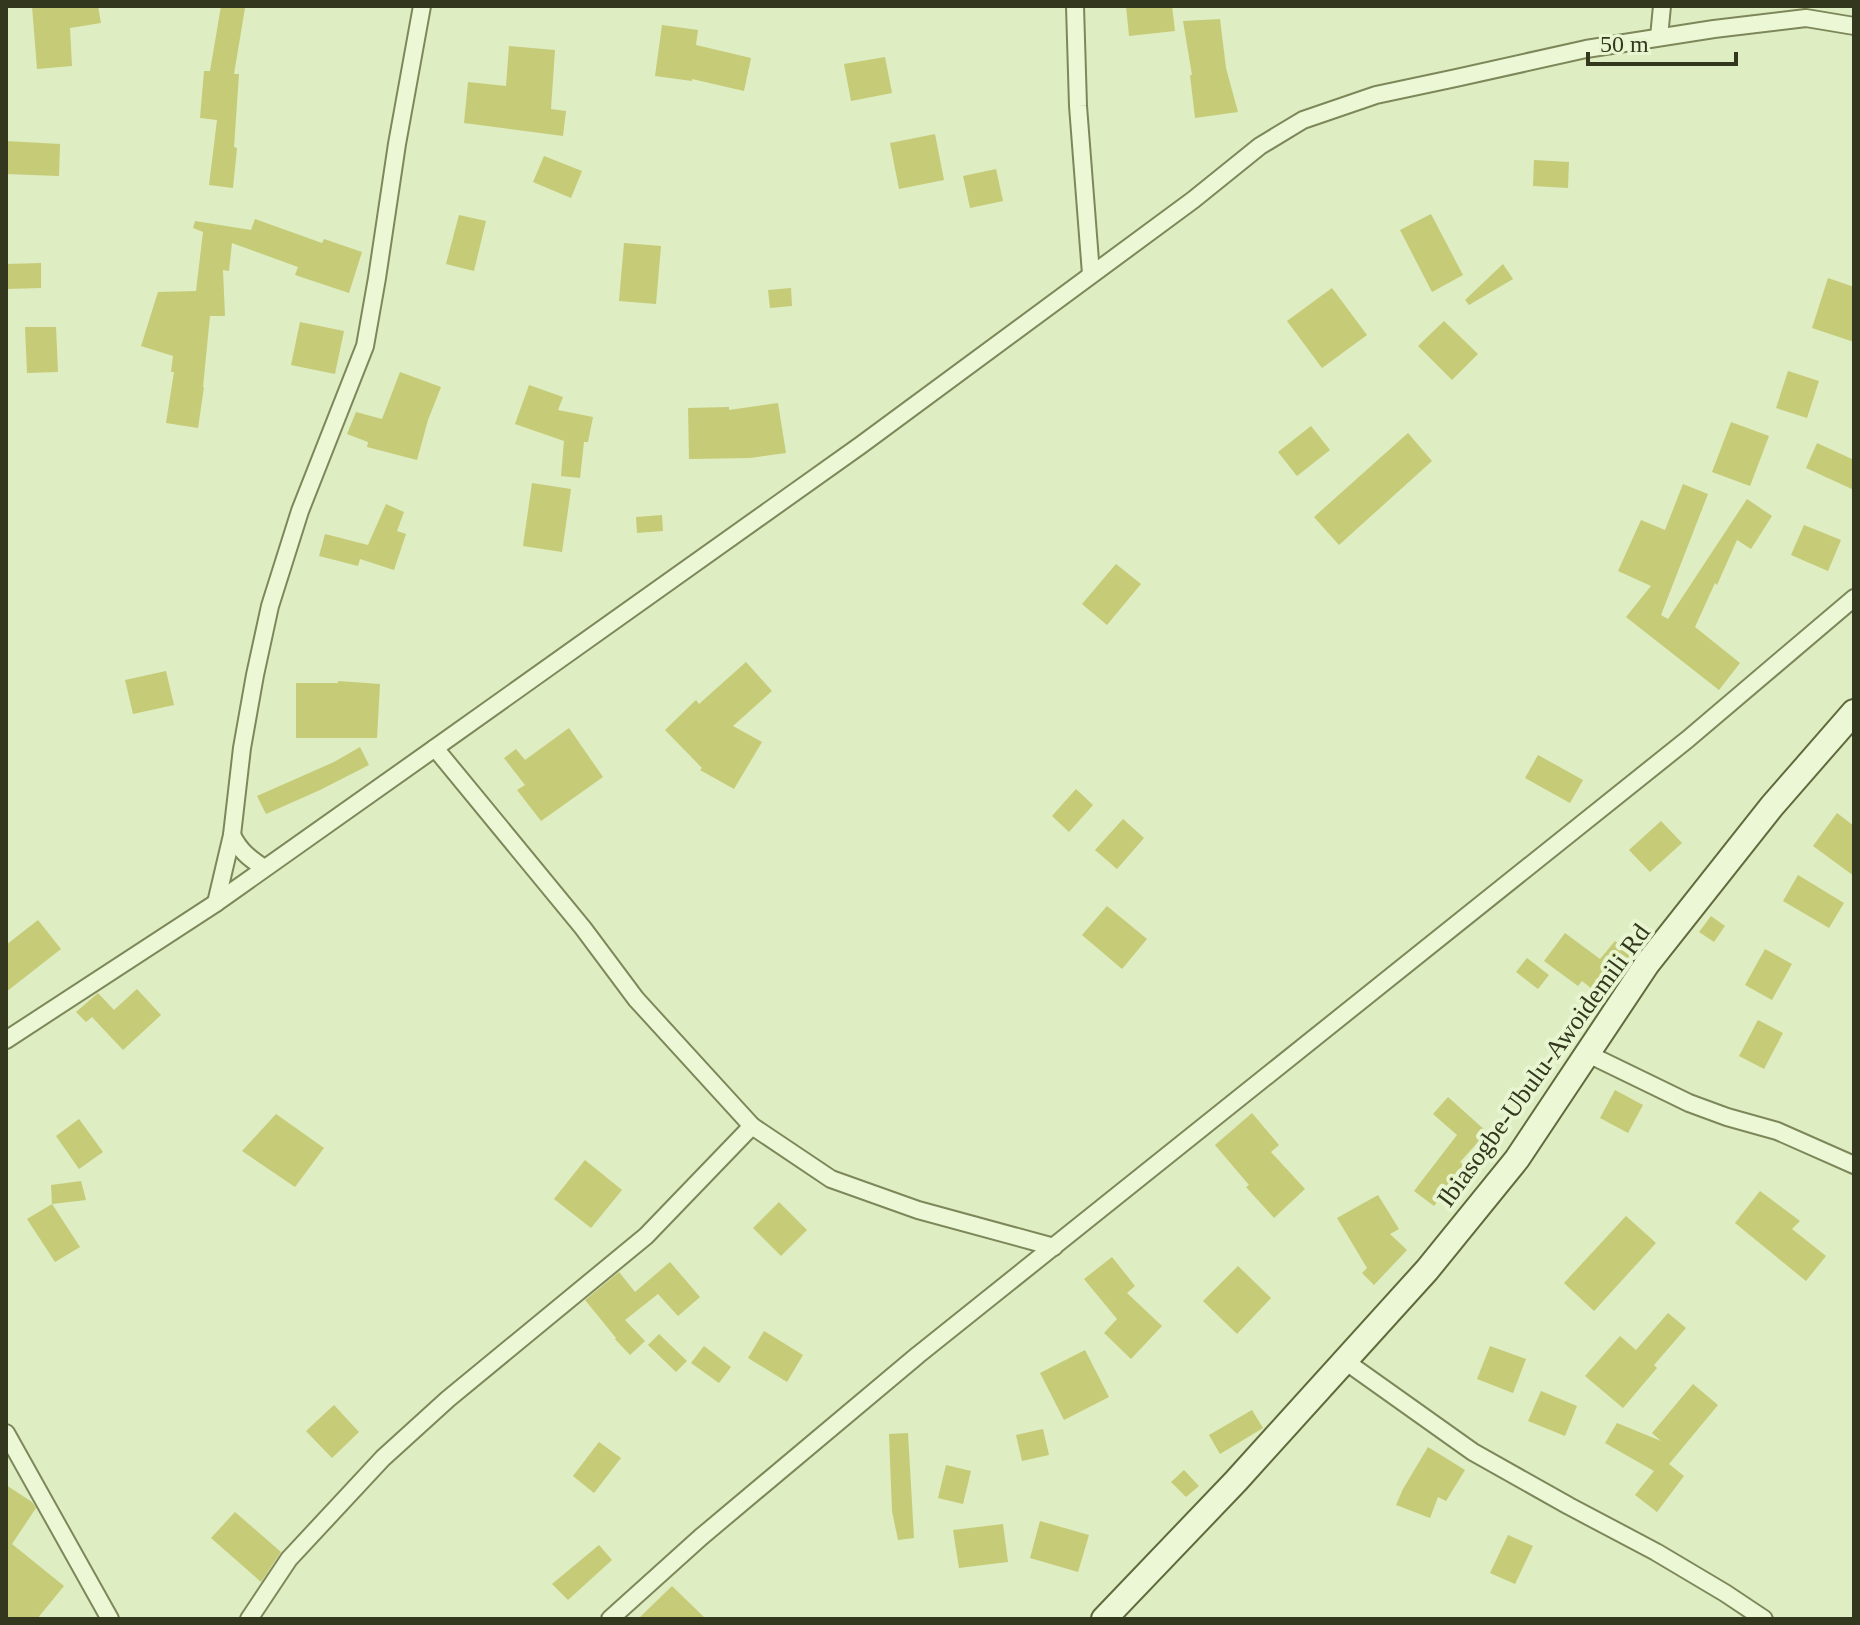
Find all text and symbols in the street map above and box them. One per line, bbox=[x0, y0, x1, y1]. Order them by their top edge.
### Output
scale bar bbox=[1588, 16, 1736, 66]
text: 50 m bbox=[1600, 31, 1649, 57]
street label: Ibiasogbe-Ubulu-Awoidemili Rd bbox=[1431, 918, 1656, 1212]

